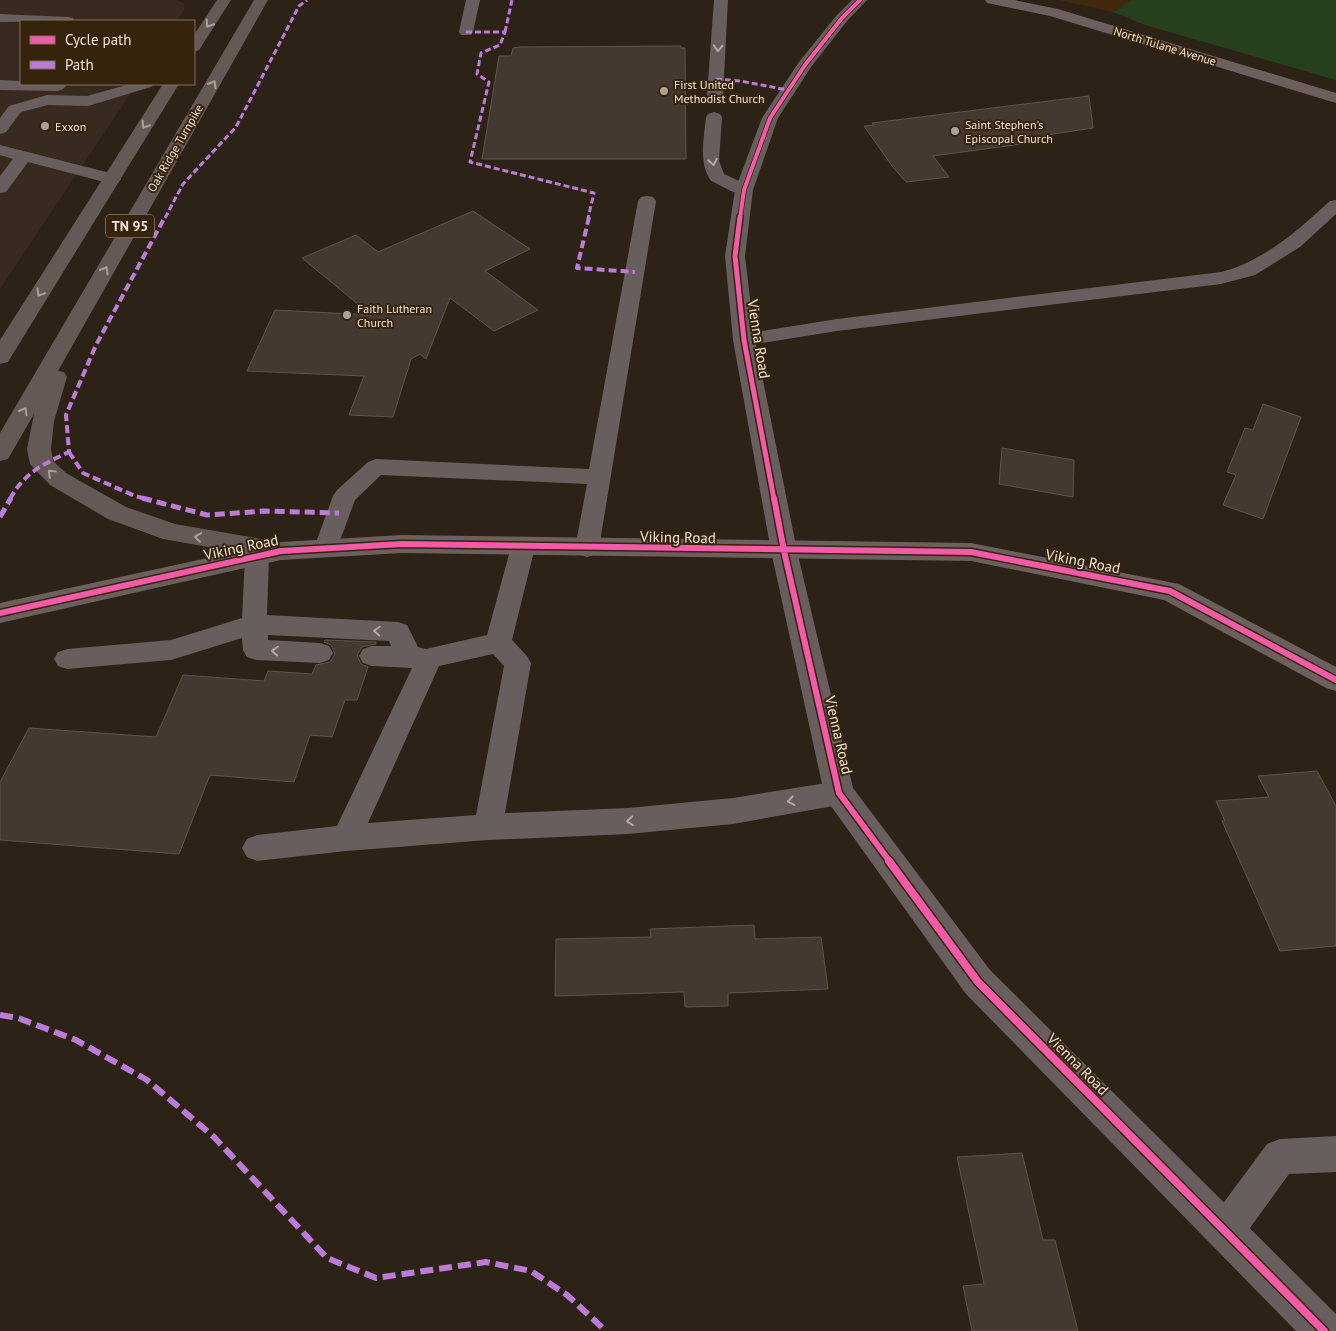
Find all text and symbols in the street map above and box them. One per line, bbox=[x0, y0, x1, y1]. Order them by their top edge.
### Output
one-way arrow bbox=[206, 18, 215, 27]
legend bbox=[20, 20, 195, 85]
street label: North Tulane Avenue bbox=[1112, 23, 1218, 69]
text: Cycle path bbox=[65, 30, 131, 49]
one-way arrow bbox=[713, 44, 723, 52]
text: Path bbox=[65, 55, 94, 74]
place label: First United Methodist Church bbox=[674, 77, 765, 106]
one-way arrow bbox=[206, 80, 216, 89]
marker: First United Methodist Church bbox=[658, 85, 670, 97]
street label: Oak Ridge Turnpike bbox=[144, 101, 206, 195]
place label: Saint Stephen's Episcopal Church bbox=[965, 117, 1053, 146]
place label: Exxon bbox=[55, 119, 86, 134]
marker: Exxon bbox=[39, 120, 51, 132]
one-way arrow bbox=[142, 120, 151, 129]
marker: Saint Stephen's Episcopal Church bbox=[949, 125, 961, 137]
one-way arrow bbox=[708, 158, 718, 167]
road number: TN 95 bbox=[106, 215, 154, 238]
one-way arrow bbox=[99, 266, 109, 275]
one-way arrow bbox=[37, 287, 47, 296]
street label: Vienna Road bbox=[743, 297, 775, 380]
place label: Faith Lutheran Church bbox=[357, 301, 432, 330]
marker: Faith Lutheran Church bbox=[341, 309, 353, 321]
one-way arrow bbox=[18, 407, 28, 416]
one-way arrow bbox=[48, 470, 57, 479]
street label: Viking Road bbox=[639, 527, 716, 547]
street label: Viking Road bbox=[201, 530, 280, 564]
one-way arrow bbox=[194, 533, 202, 543]
street label: Viking Road bbox=[1043, 544, 1122, 578]
one-way arrow bbox=[372, 625, 380, 636]
one-way arrow bbox=[270, 645, 278, 656]
street label: Vienna Road bbox=[821, 693, 857, 776]
one-way arrow bbox=[787, 796, 796, 806]
one-way arrow bbox=[626, 815, 634, 826]
street label: Vienna Road bbox=[1042, 1028, 1113, 1099]

